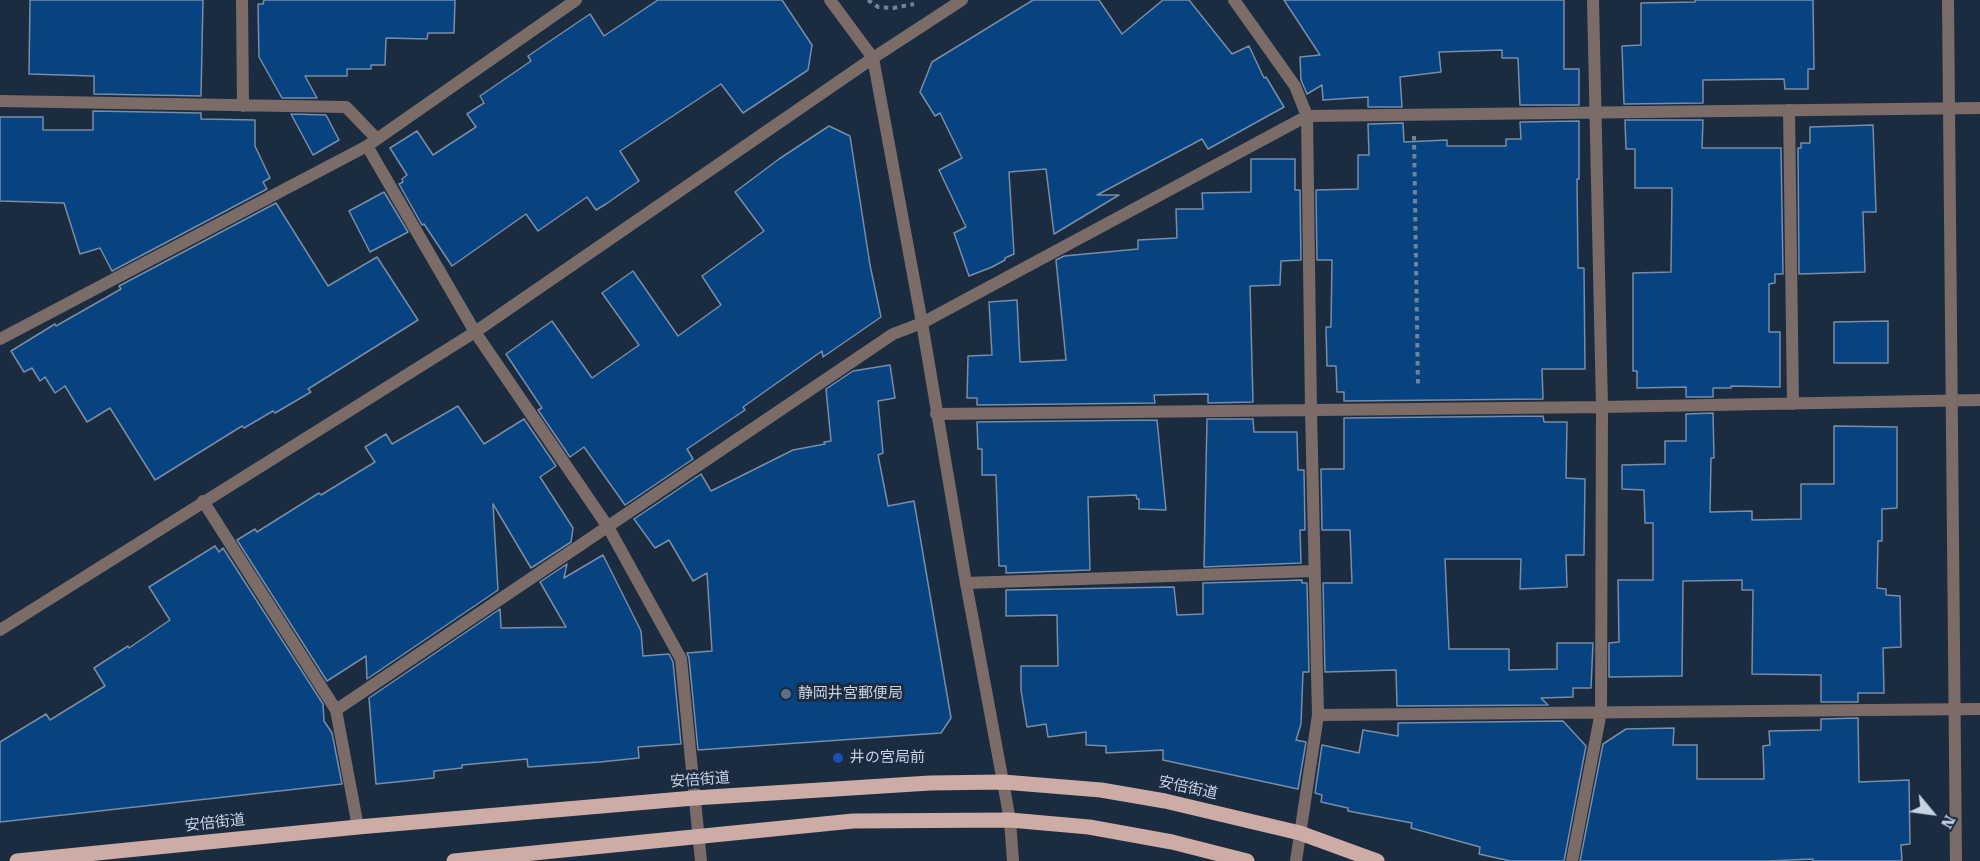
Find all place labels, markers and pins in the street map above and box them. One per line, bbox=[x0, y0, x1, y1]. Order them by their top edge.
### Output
place label: 静岡井宮郵便局 bbox=[798, 685, 903, 703]
marker: 静岡井宮郵便局 bbox=[779, 687, 793, 701]
place label: 井の宮局前 bbox=[850, 749, 925, 767]
marker: 井の宮局前 bbox=[831, 751, 845, 765]

